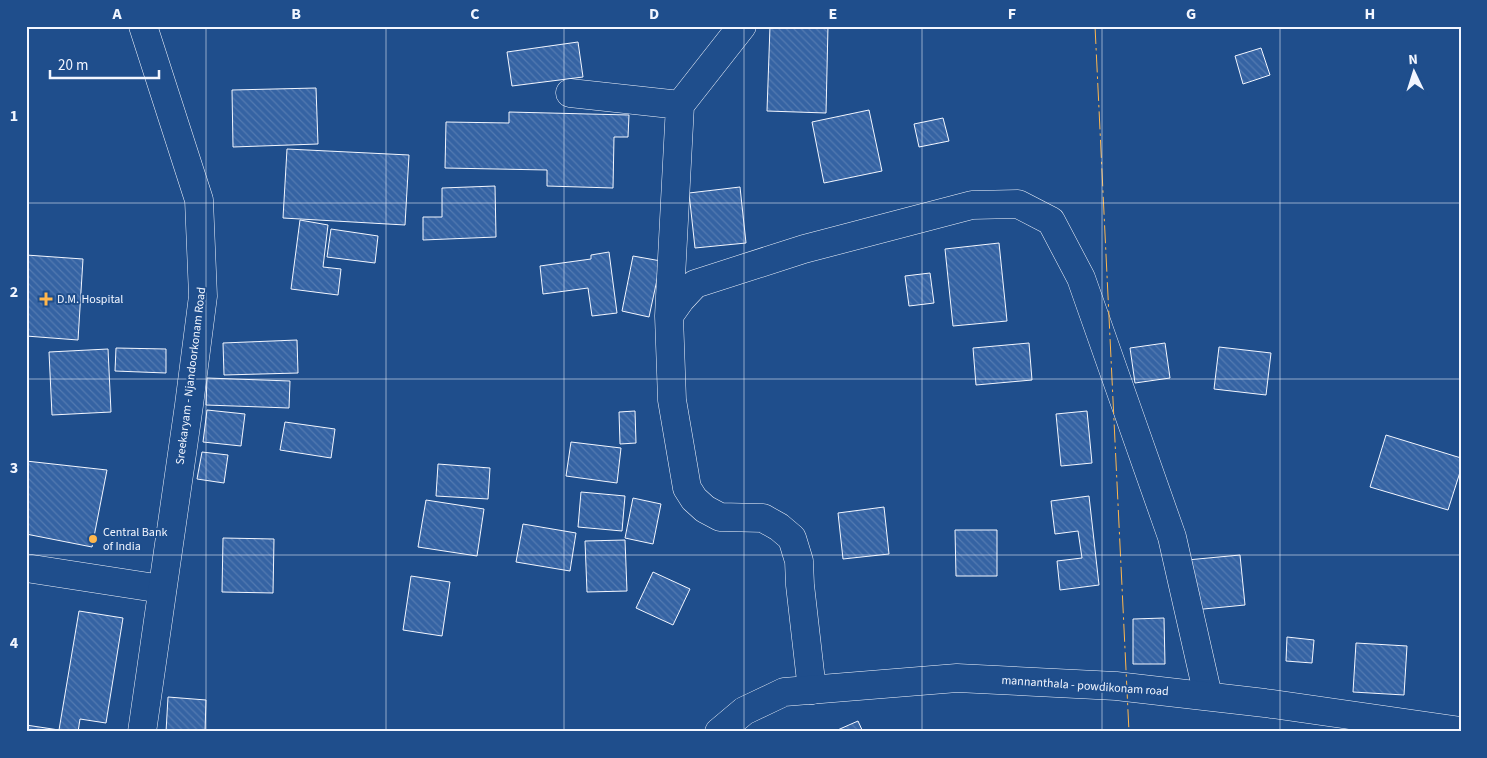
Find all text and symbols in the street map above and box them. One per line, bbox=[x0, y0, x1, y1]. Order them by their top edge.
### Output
text: A bbox=[111, 3, 122, 25]
text: B bbox=[291, 3, 301, 25]
text: C bbox=[470, 3, 480, 25]
text: D bbox=[649, 3, 659, 25]
text: E bbox=[829, 3, 837, 25]
text: F bbox=[1008, 3, 1016, 25]
text: G bbox=[1186, 3, 1196, 25]
text: H bbox=[1365, 3, 1375, 25]
scale bar bbox=[50, 48, 159, 80]
north arrow bbox=[1390, 48, 1440, 98]
text: N bbox=[1408, 50, 1419, 70]
text: 20 m bbox=[58, 55, 88, 76]
text: 1 bbox=[10, 105, 18, 127]
text: 2 bbox=[10, 281, 18, 303]
street label: Sreekaryam - Njandoorkonam Road bbox=[172, 286, 210, 466]
place label: D.M. Hospital bbox=[57, 291, 123, 308]
marker: D.M. Hospital bbox=[39, 292, 53, 306]
text: 3 bbox=[10, 457, 18, 479]
place label: Central Bank of India bbox=[103, 524, 167, 555]
marker: Central Bank of India bbox=[87, 533, 99, 545]
text: 4 bbox=[10, 632, 19, 654]
street label: mannanthala - powdikonam road bbox=[1001, 672, 1169, 700]

